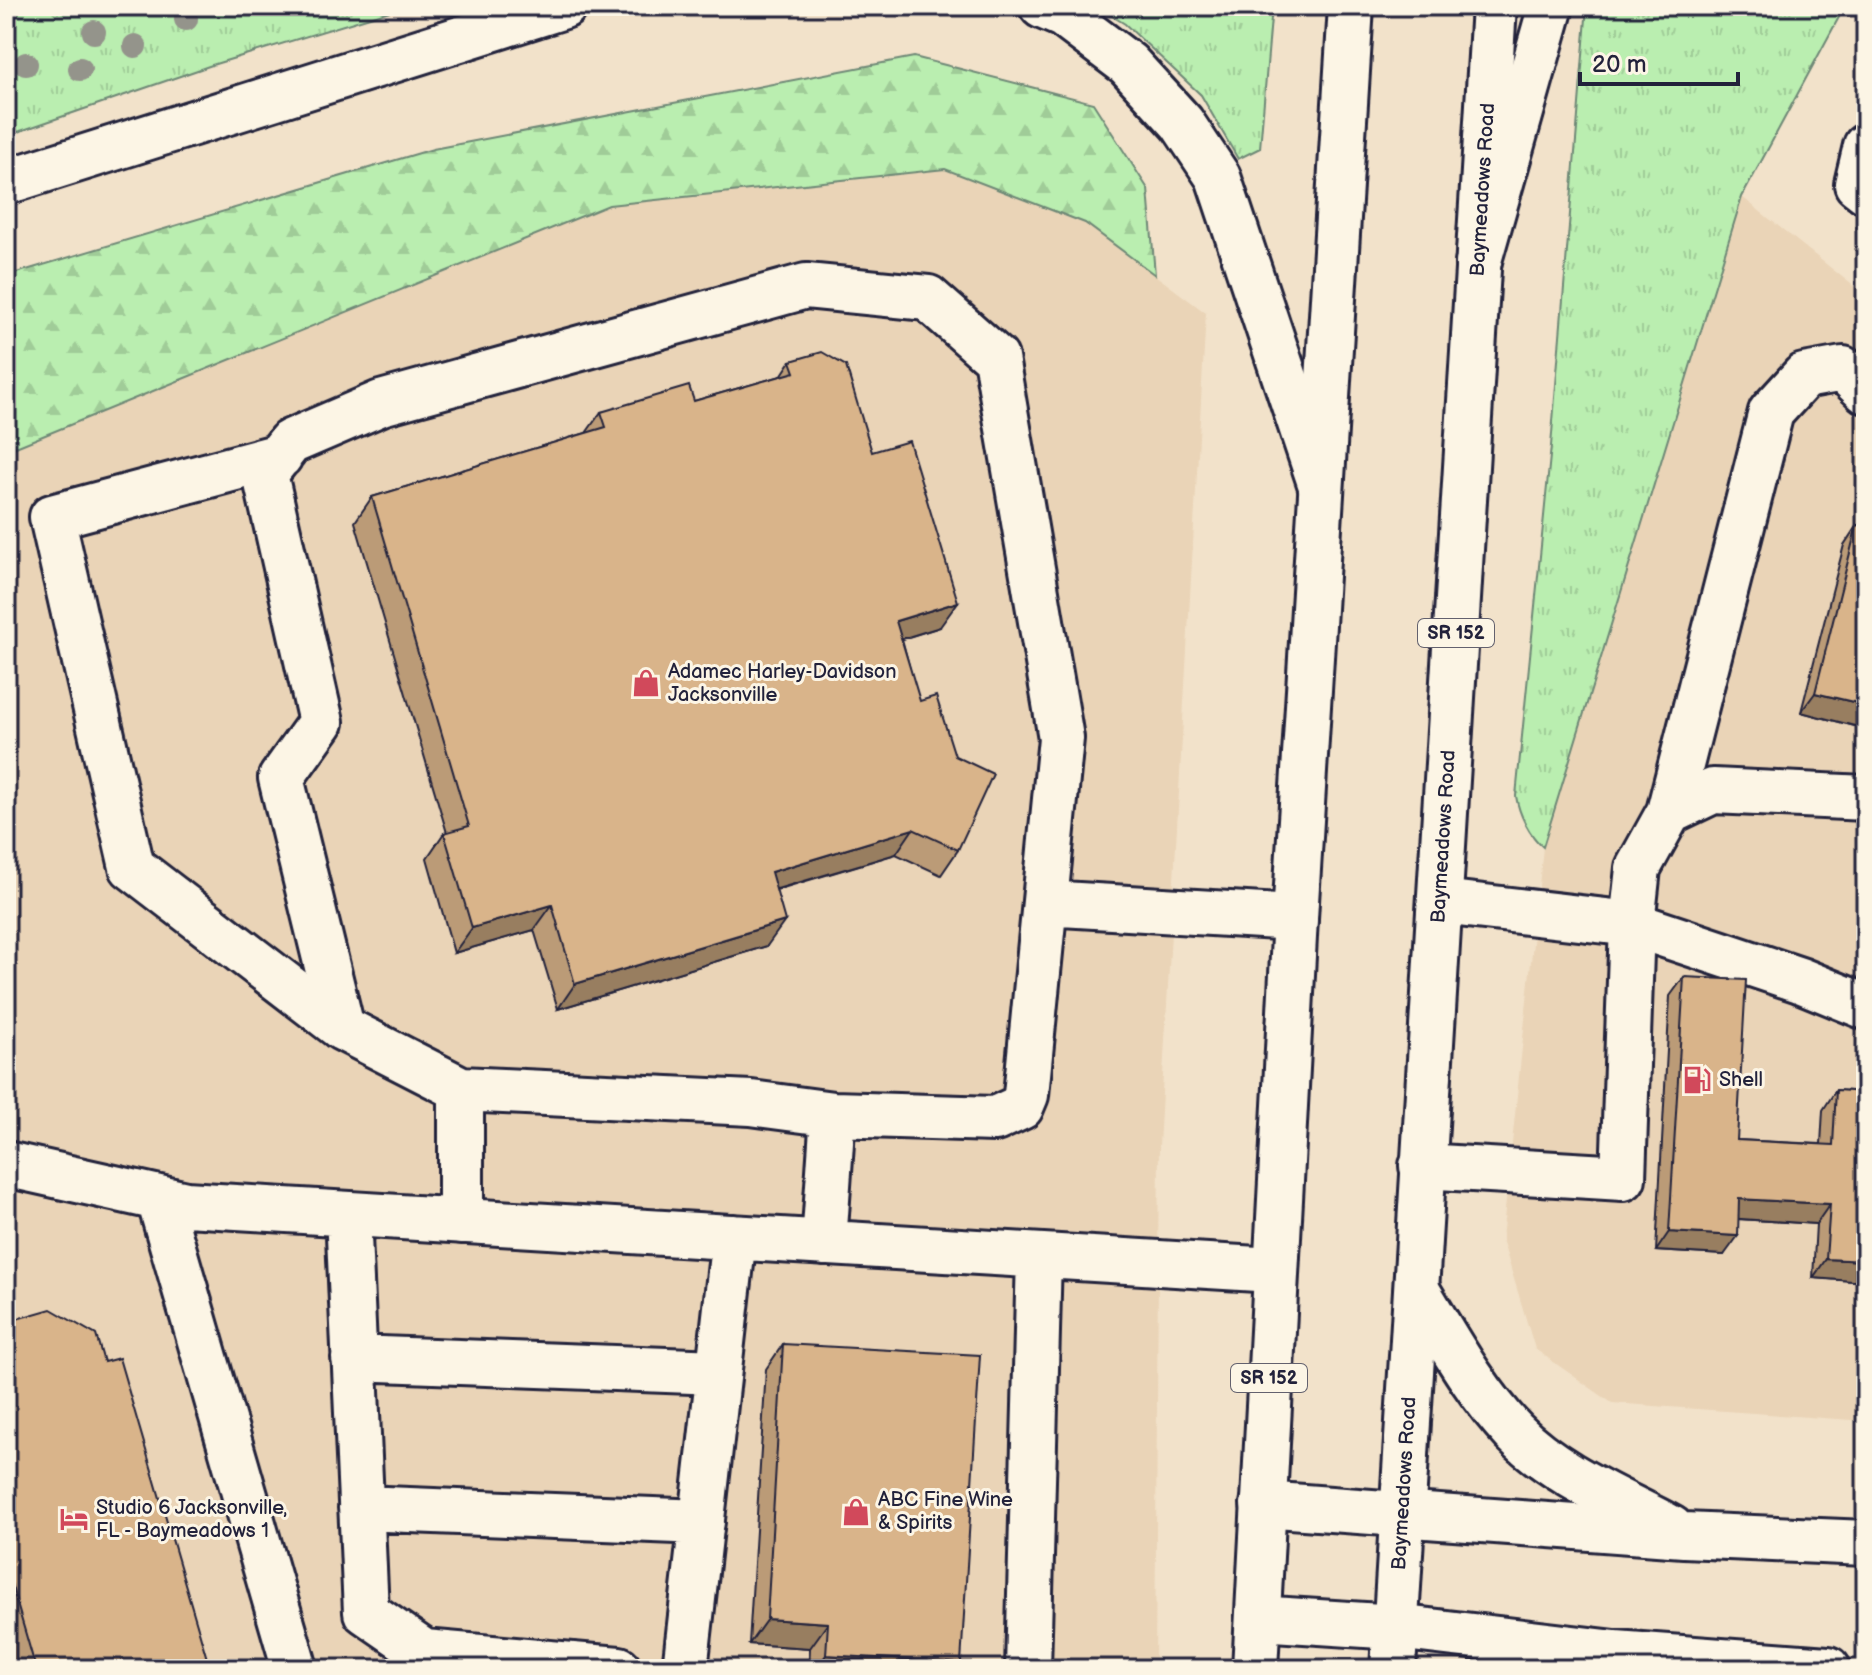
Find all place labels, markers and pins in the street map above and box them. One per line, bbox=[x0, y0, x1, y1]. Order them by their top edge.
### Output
place label: Adamec Harley-Davidson Jacksonville bbox=[668, 660, 896, 707]
shop icon: Adamec Harley-Davidson Jacksonville bbox=[631, 668, 661, 698]
fuel station icon: Shell bbox=[1682, 1065, 1712, 1095]
place label: Shell bbox=[1719, 1068, 1763, 1092]
place label: ABC Fine Wine & Spirits bbox=[878, 1488, 1013, 1535]
place label: Studio 6 Jacksonville, FL - Baymeadows 1 bbox=[96, 1496, 287, 1543]
shop icon: ABC Fine Wine & Spirits bbox=[841, 1497, 871, 1527]
hotel icon: Studio 6 Jacksonville, FL - Baymeadows 1 bbox=[59, 1504, 89, 1534]

